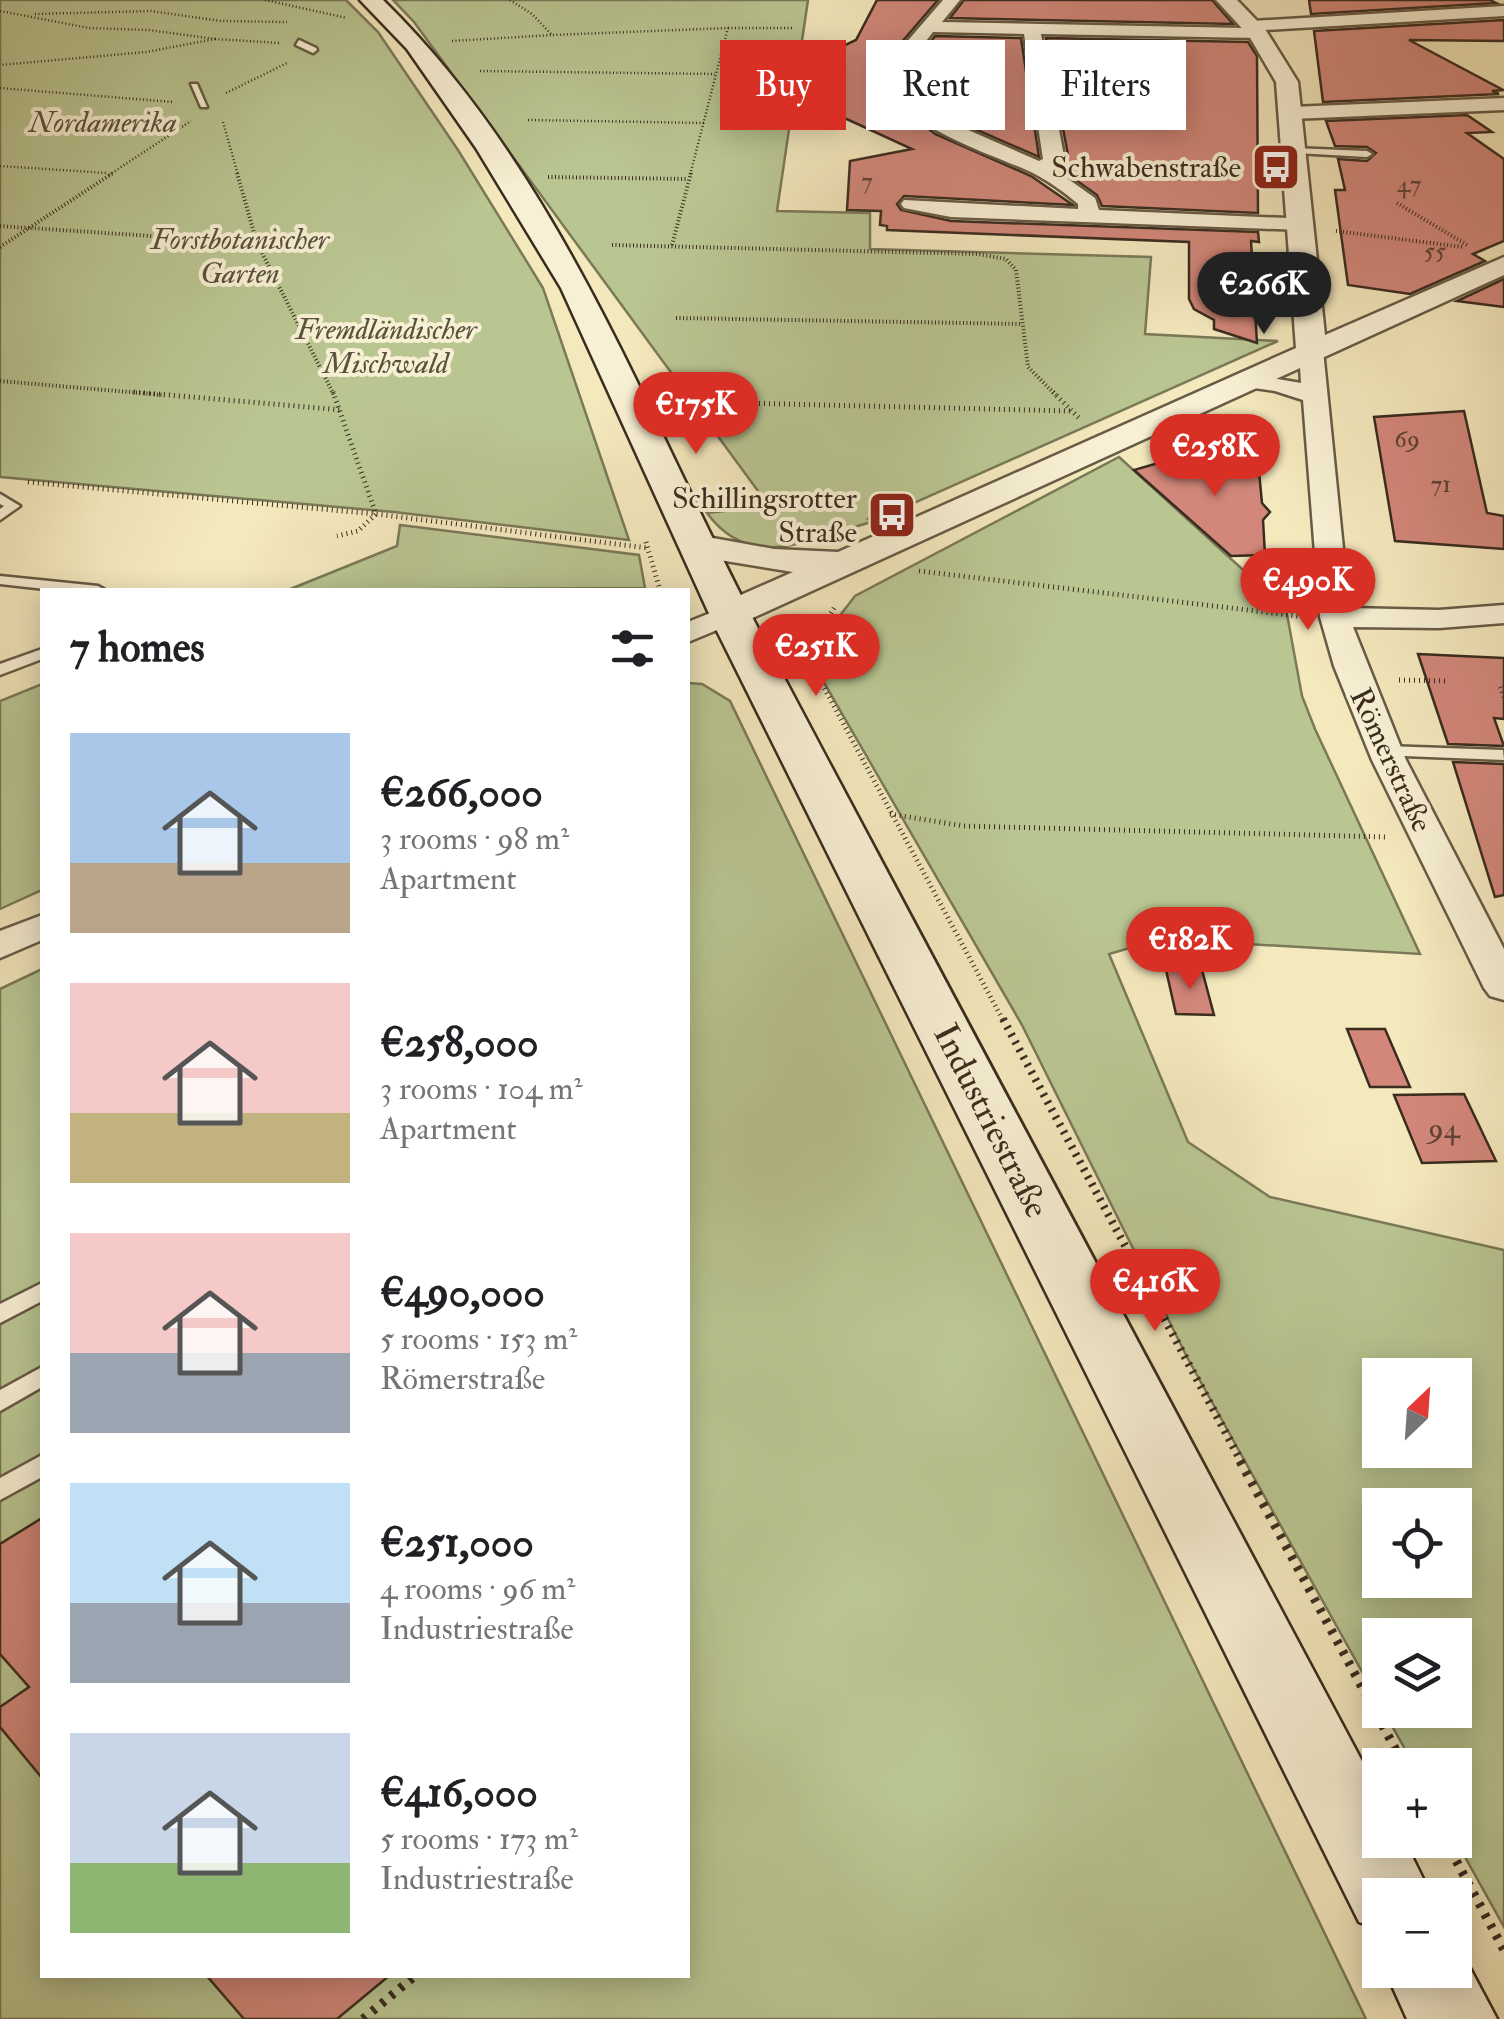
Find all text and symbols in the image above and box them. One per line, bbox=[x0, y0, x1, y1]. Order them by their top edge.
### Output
chip: Buy bbox=[720, 40, 846, 130]
chip: Rent bbox=[866, 40, 1005, 130]
chip: Filters bbox=[1025, 40, 1186, 130]
park label: Nordamerika bbox=[27, 104, 177, 141]
bus stop icon: Schwabenstraße bbox=[1250, 141, 1302, 193]
place label: Schwabenstraße bbox=[1051, 149, 1241, 186]
house number: 7 bbox=[861, 166, 873, 197]
house number: 47 bbox=[1397, 169, 1422, 200]
park label: Forstbotanischer Garten bbox=[149, 221, 331, 292]
house number: 55 bbox=[1424, 236, 1446, 267]
pin: €266K bbox=[1194, 252, 1334, 337]
text: €266K bbox=[1219, 264, 1309, 304]
park label: Fremdländischer Mischwald bbox=[294, 311, 478, 382]
pin: €175K bbox=[626, 372, 766, 457]
text: €175K bbox=[655, 384, 737, 424]
pin: €258K bbox=[1145, 414, 1285, 499]
house number: 69 bbox=[1394, 424, 1420, 455]
text: €258K bbox=[1172, 426, 1258, 466]
house number: 71 bbox=[1431, 469, 1451, 500]
place label: Schillingsrotter Straße bbox=[672, 480, 857, 551]
bus stop icon: Schillingsrotter Straße bbox=[866, 489, 918, 541]
pin: €490K bbox=[1238, 548, 1378, 633]
text: €490K bbox=[1262, 560, 1354, 600]
pin: €251K bbox=[746, 614, 886, 699]
icon: filters bbox=[605, 621, 660, 676]
text: 7 homes bbox=[70, 622, 205, 674]
text: €251K bbox=[775, 626, 857, 666]
street label: Römerstraße bbox=[1342, 682, 1440, 838]
text: €266,000 bbox=[380, 767, 543, 819]
icon: home bbox=[150, 773, 270, 893]
text: 3 rooms · 98 m² bbox=[380, 819, 569, 859]
text: Apartment bbox=[380, 859, 517, 899]
pin: €182K bbox=[1120, 907, 1260, 992]
text: €182K bbox=[1148, 919, 1232, 959]
text: €258,000 bbox=[380, 1017, 538, 1069]
street label: Industriestraße bbox=[923, 1017, 1059, 1225]
icon: home bbox=[150, 1023, 270, 1143]
text: 3 rooms · 104 m² bbox=[380, 1069, 583, 1109]
text: Apartment bbox=[380, 1109, 517, 1149]
house number: 94 bbox=[1426, 1110, 1462, 1147]
pin: €416K bbox=[1085, 1249, 1225, 1334]
text: €416K bbox=[1112, 1261, 1198, 1301]
text: €490,000 bbox=[380, 1267, 545, 1319]
icon: home bbox=[150, 1273, 270, 1393]
text: 5 rooms · 153 m² bbox=[380, 1319, 577, 1359]
north arrow bbox=[1362, 1358, 1472, 1468]
map controls bbox=[1362, 1358, 1472, 1988]
text: Römerstraße bbox=[380, 1359, 545, 1399]
button: locate bbox=[1362, 1488, 1472, 1598]
text: €251,000 bbox=[380, 1517, 534, 1569]
icon: home bbox=[150, 1523, 270, 1643]
text: 4 rooms · 96 m² bbox=[380, 1569, 575, 1609]
text: Industriestraße bbox=[380, 1609, 574, 1649]
button: layers bbox=[1362, 1618, 1472, 1728]
button: + bbox=[1362, 1748, 1472, 1858]
text: €416,000 bbox=[380, 1767, 538, 1819]
icon: home bbox=[150, 1773, 270, 1893]
text: 5 rooms · 173 m² bbox=[380, 1819, 578, 1859]
text: Industriestraße bbox=[380, 1859, 574, 1899]
button: − bbox=[1362, 1878, 1472, 1988]

